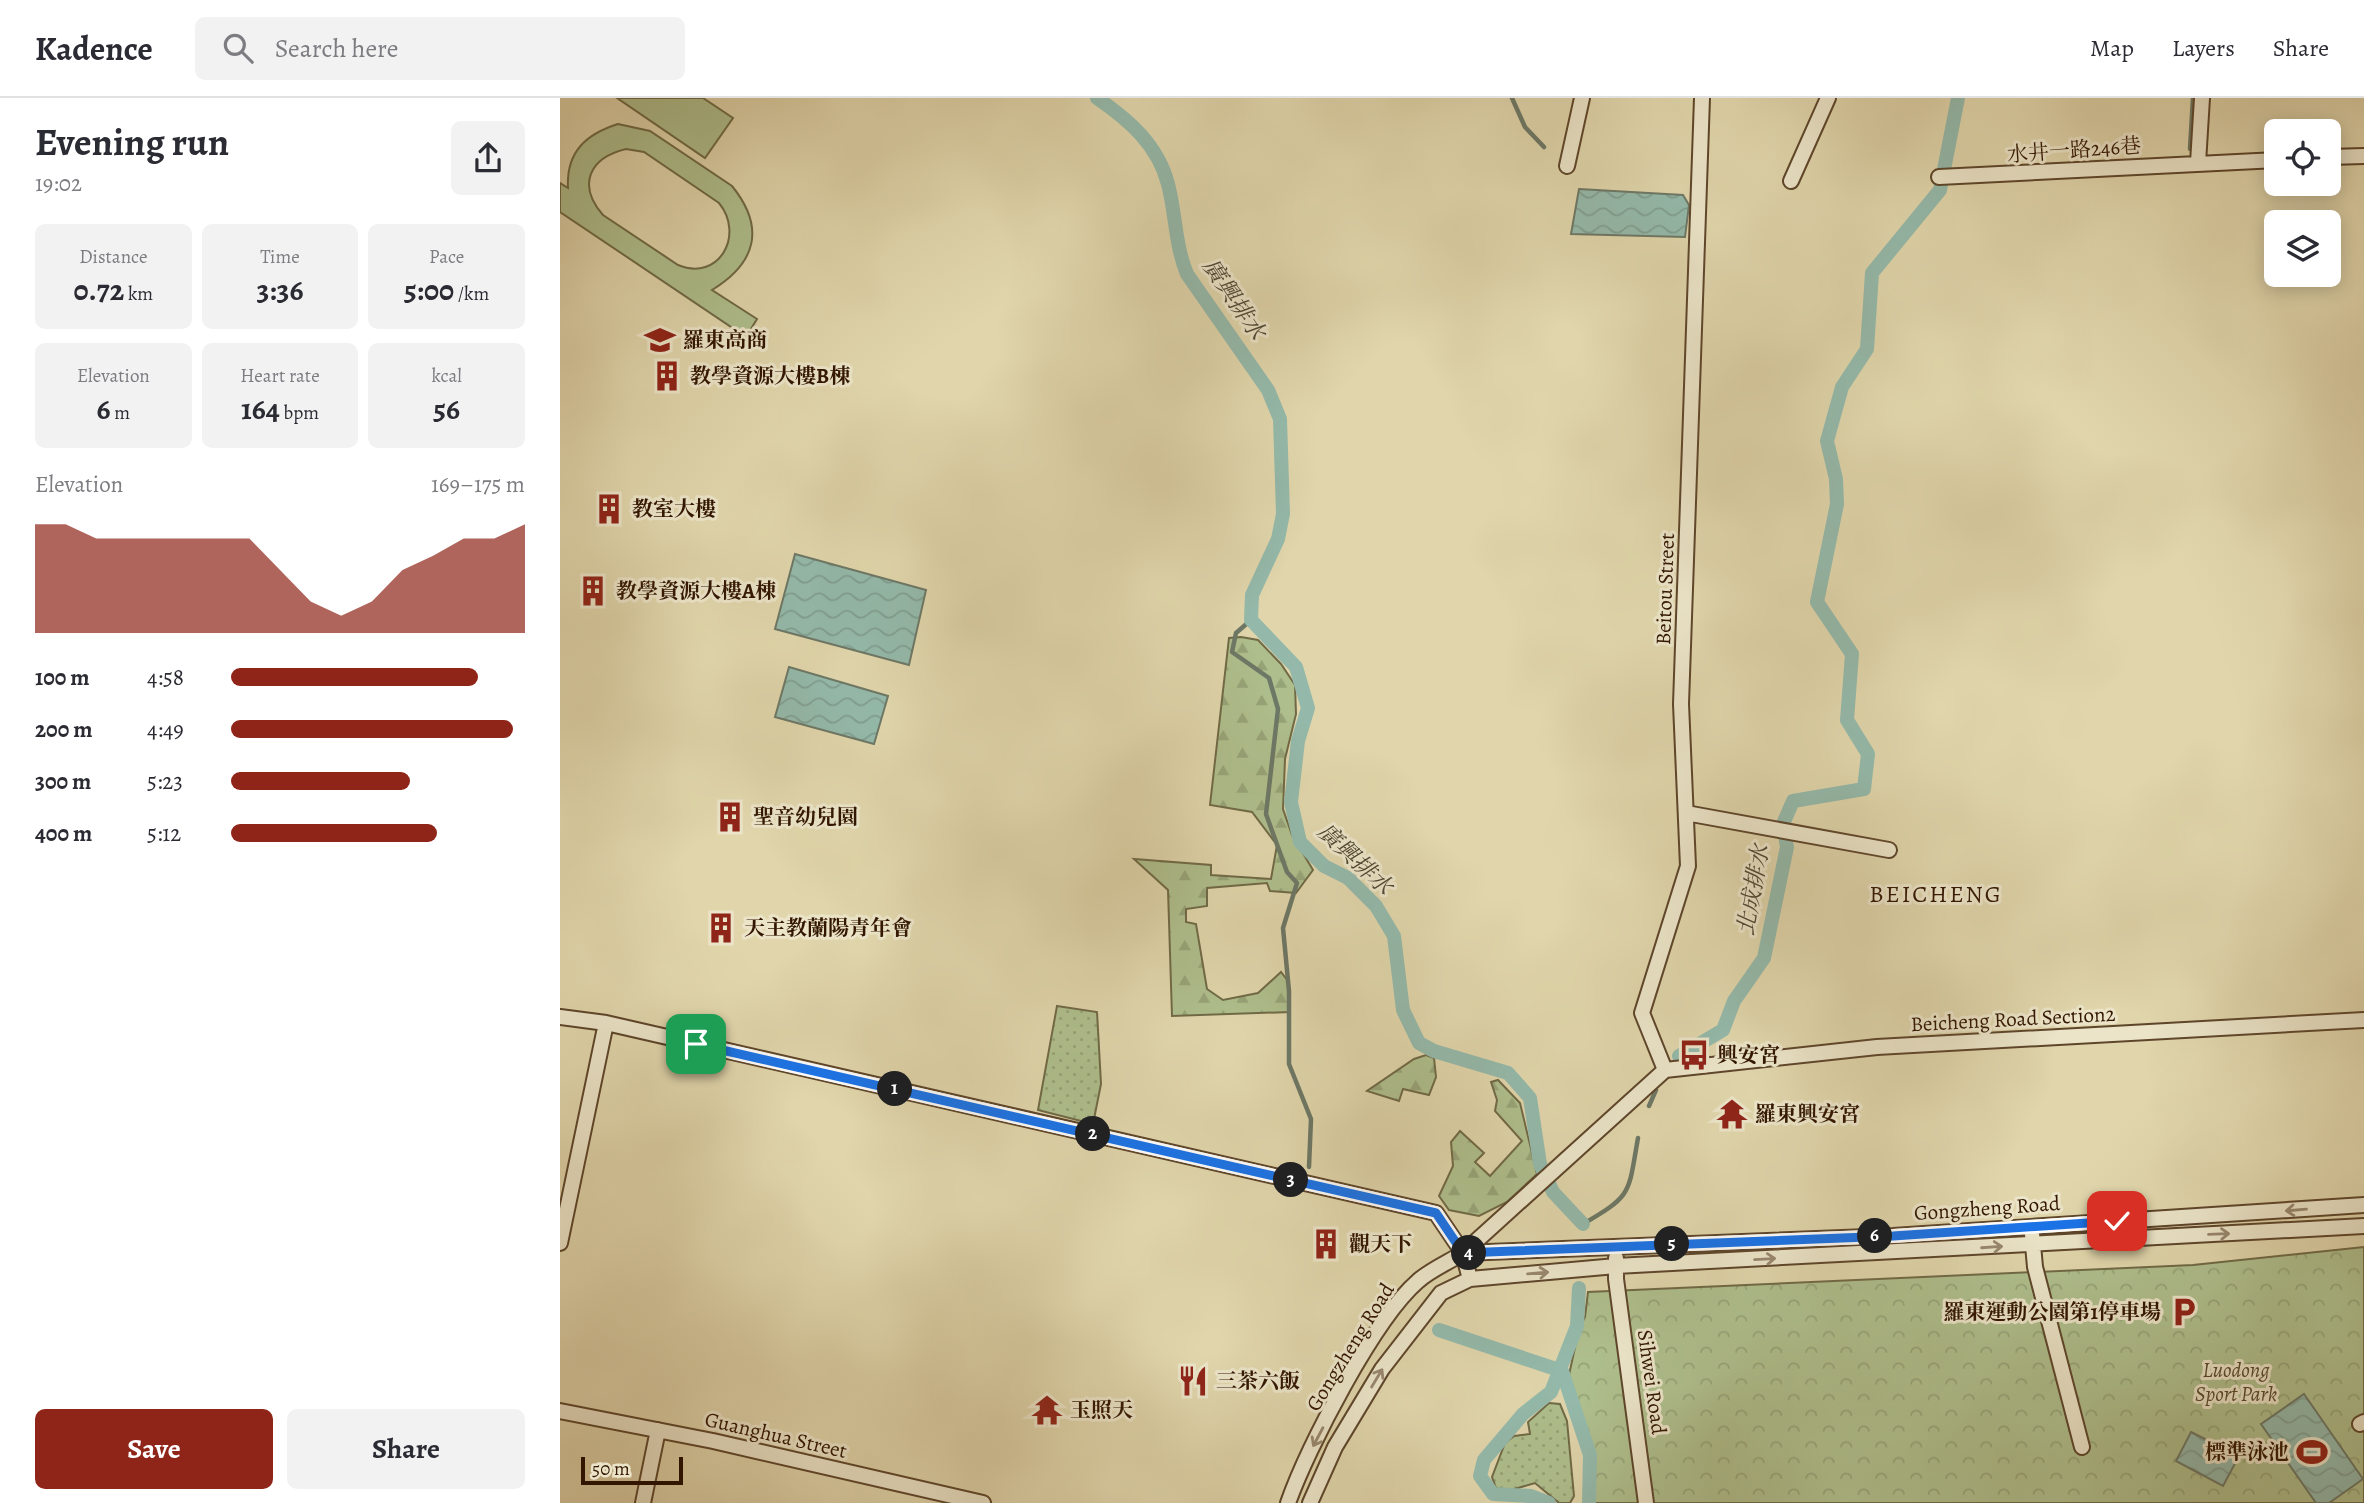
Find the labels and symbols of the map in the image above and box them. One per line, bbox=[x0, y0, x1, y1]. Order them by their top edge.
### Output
street label: 水井一路246巷 bbox=[2006, 131, 2142, 169]
water label: 廣興排水 bbox=[1195, 252, 1274, 347]
school or university icon: 羅東高商 bbox=[643, 323, 677, 357]
place label: 羅東高商 bbox=[683, 326, 767, 354]
building icon: 教學資源大樓B棟 bbox=[650, 359, 684, 393]
place label: 教學資源大樓B棟 bbox=[690, 362, 850, 390]
building icon: 教室大樓 bbox=[592, 492, 626, 526]
place label: 教室大樓 bbox=[632, 495, 716, 523]
street label: Beitou Street bbox=[1649, 532, 1681, 646]
building icon: 教學資源大樓A棟 bbox=[576, 574, 610, 608]
place label: 教學資源大樓A棟 bbox=[616, 577, 776, 605]
building icon: 聖音幼兒園 bbox=[713, 800, 747, 834]
place label: 聖音幼兒園 bbox=[753, 803, 858, 831]
water label: 廣興排水 bbox=[1311, 816, 1401, 903]
water label: 北成排水 bbox=[1730, 840, 1777, 938]
district label: BEICHENG bbox=[1869, 878, 2003, 910]
building icon: 天主教蘭陽青年會 bbox=[704, 911, 738, 945]
place label: 天主教蘭陽青年會 bbox=[744, 914, 912, 942]
street label: Beicheng Road Section2 bbox=[1910, 1000, 2116, 1038]
pin bbox=[666, 1014, 726, 1074]
bus stop icon: 興安宮 bbox=[1677, 1038, 1711, 1072]
place label: 興安宮 bbox=[1717, 1041, 1780, 1069]
pin: 1 bbox=[878, 1072, 912, 1107]
temple icon: 羅東興安宮 bbox=[1715, 1097, 1749, 1131]
place label: 羅東興安宮 bbox=[1755, 1100, 1860, 1128]
pin: 2 bbox=[1076, 1116, 1110, 1152]
pin: 3 bbox=[1274, 1162, 1308, 1198]
street label: Gongzheng Road bbox=[1913, 1189, 2062, 1227]
pin bbox=[2087, 1191, 2147, 1251]
one-way arrow bbox=[2285, 1204, 2308, 1217]
pin: 6 bbox=[1858, 1218, 1892, 1254]
pin: 5 bbox=[1654, 1226, 1690, 1262]
building icon: 觀天下 bbox=[1309, 1227, 1343, 1261]
one-way arrow bbox=[2208, 1227, 2231, 1241]
place label: 觀天下 bbox=[1349, 1230, 1412, 1258]
pin: 4 bbox=[1452, 1236, 1486, 1270]
one-way arrow bbox=[1981, 1240, 2003, 1253]
one-way arrow bbox=[1753, 1252, 1776, 1265]
one-way arrow bbox=[1526, 1266, 1549, 1279]
street label: Gongzheng Road bbox=[1299, 1277, 1401, 1416]
parking icon: 羅東運動公園第1停車場 bbox=[2167, 1295, 2201, 1329]
place label: 羅東運動公園第1停車場 bbox=[1943, 1298, 2161, 1326]
street label: Sihwei Road bbox=[1631, 1328, 1673, 1437]
park label: Luodong Sport Park bbox=[2195, 1356, 2277, 1408]
restaurant icon: 三茶六飯 bbox=[1176, 1364, 1210, 1398]
place label: 三茶六飯 bbox=[1216, 1367, 1300, 1395]
one-way arrow bbox=[1370, 1369, 1384, 1389]
temple icon: 玉照天 bbox=[1030, 1393, 1064, 1427]
place label: 玉照天 bbox=[1070, 1396, 1133, 1424]
street label: Guanghua Street bbox=[702, 1405, 850, 1465]
one-way arrow bbox=[1311, 1427, 1325, 1447]
sports icon: 標準泳池 bbox=[2295, 1435, 2329, 1469]
place label: 標準泳池 bbox=[2205, 1438, 2289, 1466]
scale bar bbox=[581, 1454, 682, 1486]

